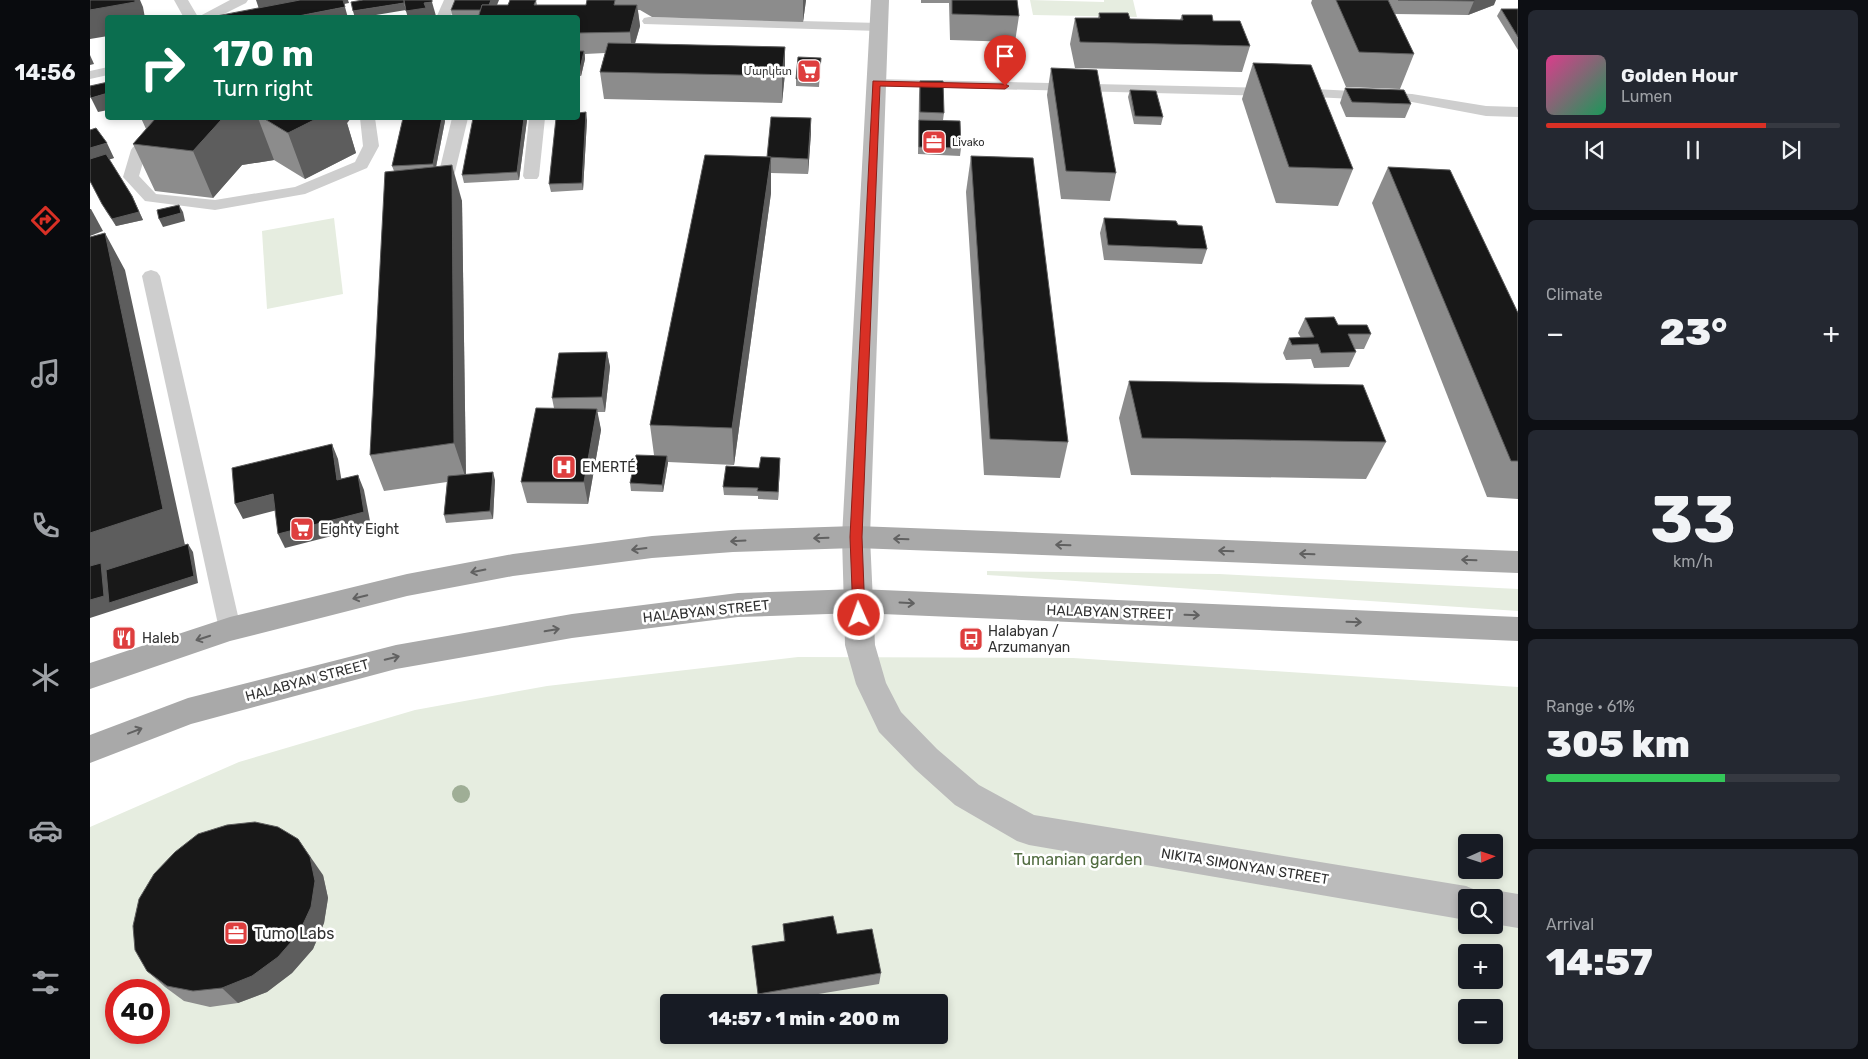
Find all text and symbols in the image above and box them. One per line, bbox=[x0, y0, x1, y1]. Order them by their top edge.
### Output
text: 170 m bbox=[213, 33, 314, 75]
icon: right bbox=[130, 35, 195, 100]
pin bbox=[984, 35, 1026, 86]
icon: arrive bbox=[991, 42, 1019, 70]
supermarket icon: Մարկետ bbox=[796, 58, 822, 84]
text: 14:56 bbox=[15, 59, 75, 86]
text: Golden Hour bbox=[1621, 64, 1738, 87]
place label: Մարկետ bbox=[743, 65, 792, 78]
text: Turn right bbox=[213, 75, 313, 102]
text: Lumen bbox=[1621, 87, 1672, 106]
office icon: Livako bbox=[921, 129, 947, 155]
place label: Livako bbox=[952, 136, 985, 149]
icon: previous bbox=[1581, 136, 1609, 164]
icon: pause bbox=[1679, 136, 1707, 164]
icon: next bbox=[1777, 136, 1805, 164]
icon: directions bbox=[28, 203, 63, 238]
text: Climate bbox=[1546, 285, 1603, 304]
text: 23° bbox=[1660, 309, 1727, 355]
text: − bbox=[1546, 317, 1564, 350]
text: + bbox=[1823, 317, 1840, 350]
icon: music bbox=[28, 356, 63, 391]
hospital icon: EMERTÉ bbox=[551, 454, 577, 480]
place label: EMERTÉ bbox=[582, 458, 636, 476]
text: 33 bbox=[1650, 481, 1736, 558]
icon: phone bbox=[28, 508, 63, 543]
supermarket icon: Eighty Eight bbox=[289, 516, 315, 542]
place label: Eighty Eight bbox=[320, 521, 400, 538]
one-way arrow bbox=[814, 534, 830, 543]
one-way arrow bbox=[893, 534, 909, 543]
one-way arrow bbox=[730, 537, 746, 546]
one-way arrow bbox=[1055, 540, 1071, 549]
one-way arrow bbox=[631, 544, 647, 554]
one-way arrow bbox=[1218, 546, 1234, 556]
one-way arrow bbox=[1299, 549, 1316, 559]
text: km/h bbox=[1673, 552, 1713, 571]
one-way arrow bbox=[1462, 555, 1478, 565]
one-way arrow bbox=[470, 567, 486, 577]
position arrow bbox=[832, 588, 884, 640]
one-way arrow bbox=[352, 592, 368, 602]
street label: HALABYAN STREET bbox=[642, 596, 770, 627]
one-way arrow bbox=[898, 598, 915, 608]
street label: HALABYAN STREET bbox=[1046, 602, 1174, 623]
one-way arrow bbox=[1183, 610, 1199, 620]
one-way arrow bbox=[1346, 617, 1362, 627]
place label: Halabyan / Arzumanyan bbox=[988, 623, 1070, 656]
one-way arrow bbox=[544, 624, 560, 634]
restaurant icon: Haleb bbox=[111, 625, 137, 651]
bus stop icon: Halabyan / Arzumanyan bbox=[958, 626, 984, 652]
place label: Haleb bbox=[142, 630, 179, 647]
one-way arrow bbox=[195, 634, 211, 644]
one-way arrow bbox=[384, 653, 400, 662]
street label: HALABYAN STREET bbox=[243, 656, 371, 705]
icon: climate bbox=[28, 660, 63, 695]
text: Range · 61% bbox=[1546, 697, 1635, 716]
text: 305 km bbox=[1546, 721, 1690, 767]
one-way arrow bbox=[128, 726, 143, 735]
icon: car bbox=[28, 813, 63, 848]
north arrow bbox=[1458, 834, 1502, 879]
map controls bbox=[1458, 834, 1503, 1044]
street label: NIKITA SIMONYAN STREET bbox=[1160, 845, 1330, 888]
park label: Tumanian garden bbox=[1013, 850, 1143, 869]
button: search bbox=[1458, 889, 1503, 934]
text: Arrival bbox=[1546, 915, 1594, 934]
office icon: Tumo Labs bbox=[223, 920, 249, 946]
place label: Tumo Labs bbox=[254, 924, 334, 943]
text: 14:57 bbox=[1546, 939, 1653, 985]
button: + bbox=[1458, 944, 1503, 989]
icon: filters bbox=[28, 965, 63, 1000]
speed limit sign: 40 bbox=[105, 979, 170, 1044]
button: − bbox=[1458, 999, 1503, 1044]
text: 14:57 · 1 min · 200 m bbox=[708, 1007, 900, 1030]

